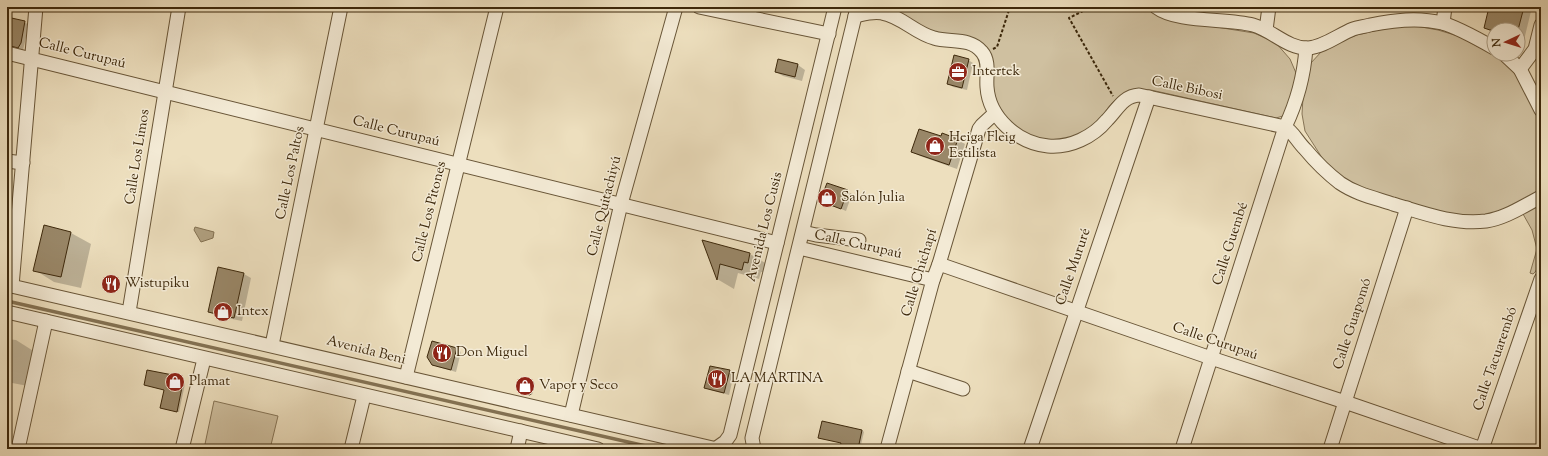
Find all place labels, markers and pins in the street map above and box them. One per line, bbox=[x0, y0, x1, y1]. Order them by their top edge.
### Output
office icon: Intertek bbox=[947, 61, 969, 83]
place label: Intertek bbox=[972, 62, 1021, 82]
place label: Heiga Fleig Estilista bbox=[949, 128, 1016, 164]
shop icon: Heiga Fleig Estilista bbox=[924, 135, 946, 157]
shop icon: Salón Julia bbox=[816, 187, 838, 209]
place label: Salón Julia bbox=[841, 188, 905, 208]
restaurant icon: Wistupiku bbox=[100, 273, 122, 295]
place label: Wistupiku bbox=[125, 274, 189, 294]
shop icon: Intex bbox=[212, 301, 234, 323]
place label: Intex bbox=[237, 302, 269, 322]
restaurant icon: Don Miguel bbox=[431, 342, 453, 364]
place label: Don Miguel bbox=[456, 343, 528, 363]
restaurant icon: LA MARTINA bbox=[706, 368, 728, 390]
place label: LA MARTINA bbox=[731, 369, 824, 389]
shop icon: Plamat bbox=[164, 371, 186, 393]
place label: Plamat bbox=[189, 372, 230, 392]
shop icon: Vapor y Seco bbox=[514, 375, 536, 397]
place label: Vapor y Seco bbox=[539, 376, 619, 396]

